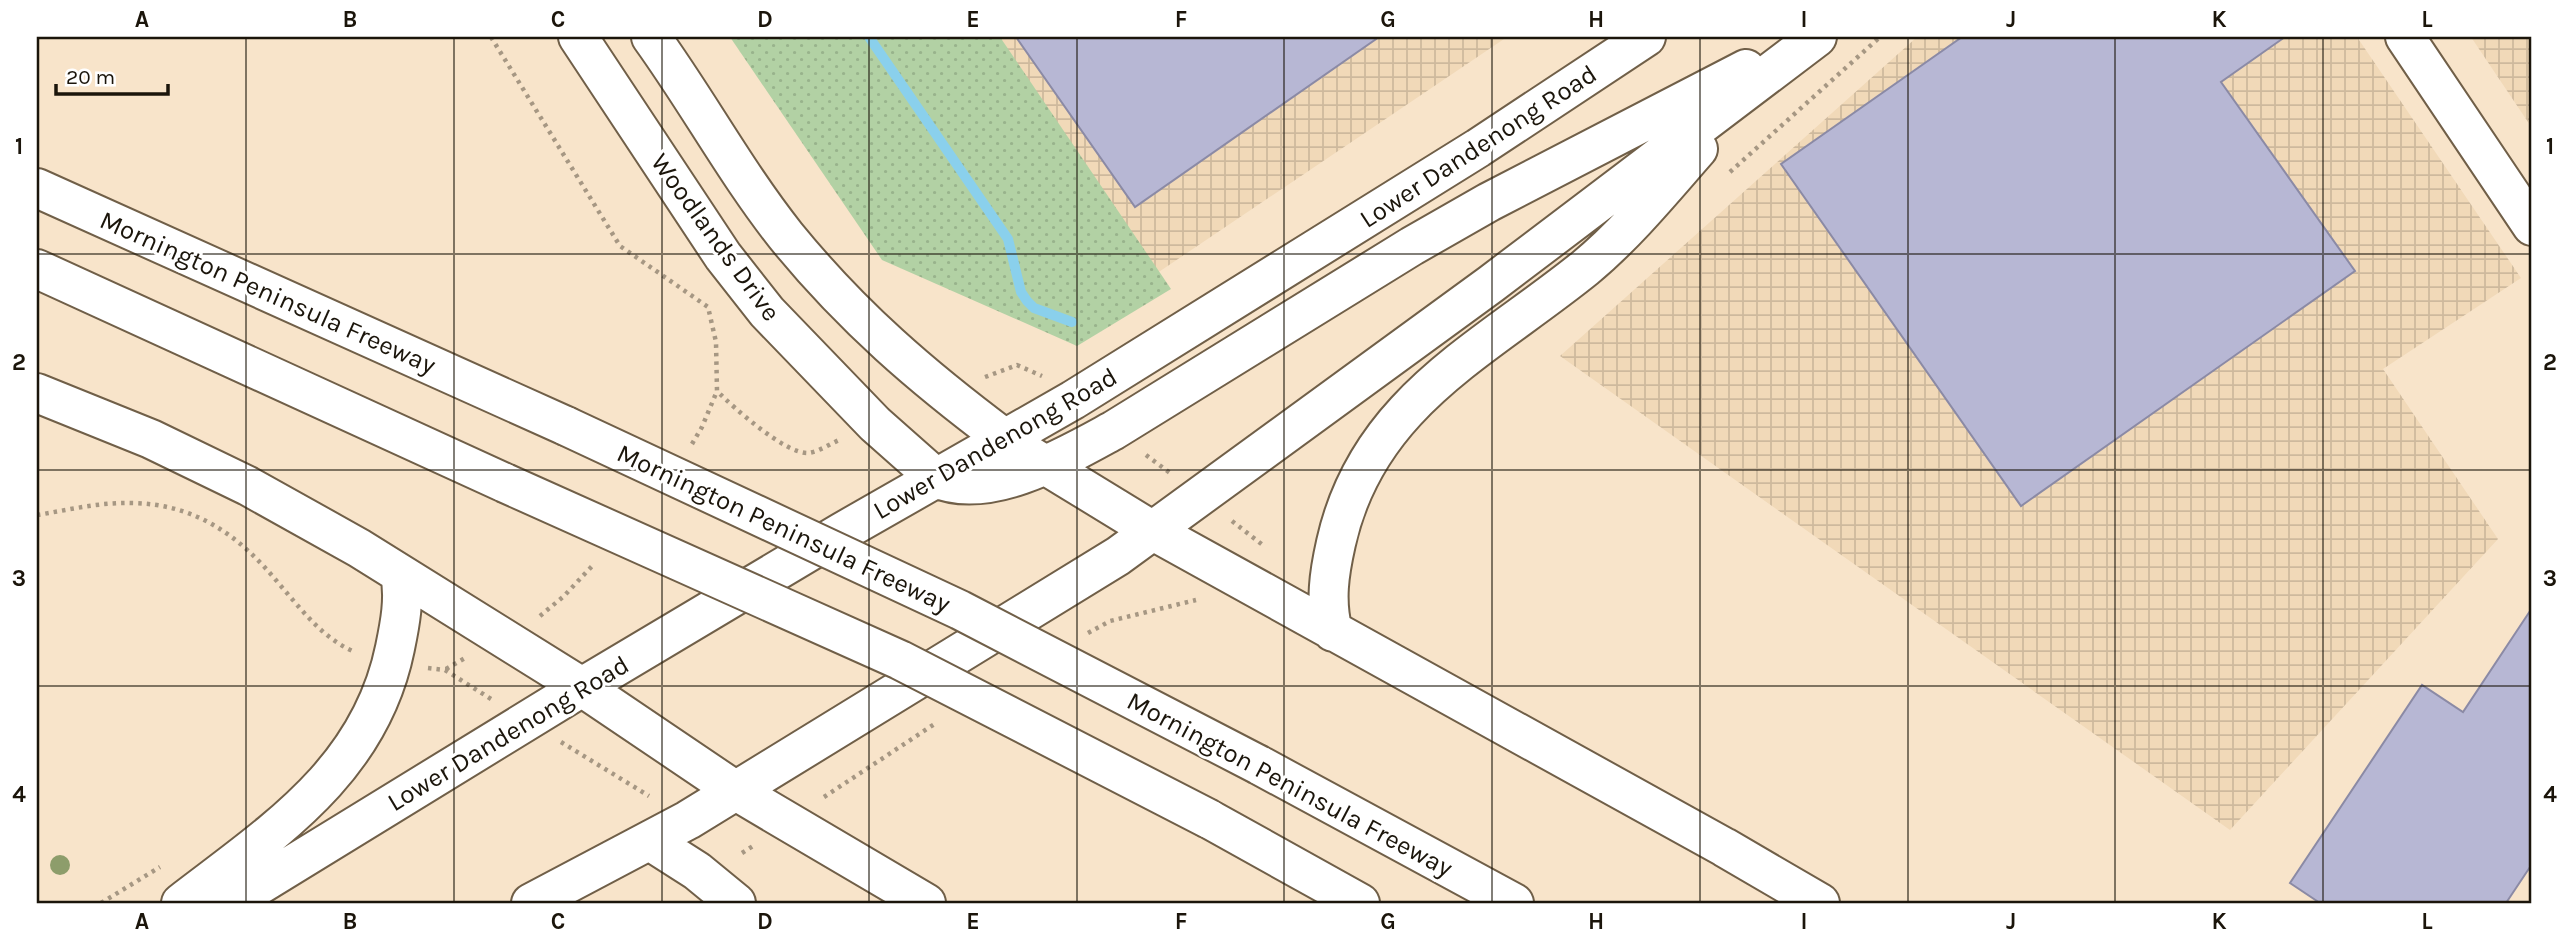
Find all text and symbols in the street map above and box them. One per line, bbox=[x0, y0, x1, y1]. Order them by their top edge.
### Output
text: A bbox=[135, 6, 149, 33]
text: B bbox=[343, 6, 357, 33]
text: C bbox=[551, 6, 565, 33]
text: D bbox=[757, 6, 773, 33]
text: E bbox=[966, 6, 980, 33]
text: F bbox=[1175, 6, 1187, 33]
text: G bbox=[1380, 6, 1396, 33]
text: H bbox=[1588, 6, 1604, 33]
text: I bbox=[1800, 6, 1808, 33]
text: J bbox=[2006, 6, 2016, 33]
text: K bbox=[2211, 6, 2227, 33]
text: L bbox=[2421, 6, 2433, 33]
scale bar bbox=[56, 52, 168, 96]
street label: Lower Dandenong Road bbox=[1354, 58, 1603, 235]
text: 20 m bbox=[66, 65, 115, 89]
text: 1 bbox=[15, 133, 23, 160]
text: 1 bbox=[2546, 133, 2554, 160]
street label: Woodlands Drive bbox=[644, 147, 787, 327]
street label: Mornington Peninsula Freeway bbox=[95, 204, 441, 381]
text: 2 bbox=[12, 349, 26, 376]
text: 2 bbox=[2543, 349, 2557, 376]
street label: Lower Dandenong Road bbox=[868, 361, 1123, 526]
street label: Mornington Peninsula Freeway bbox=[612, 437, 955, 619]
text: 3 bbox=[12, 565, 26, 592]
text: 3 bbox=[2543, 565, 2557, 592]
street label: Lower Dandenong Road bbox=[382, 649, 635, 818]
street label: Mornington Peninsula Freeway bbox=[1122, 685, 1458, 884]
text: 4 bbox=[12, 781, 26, 808]
text: 4 bbox=[2543, 781, 2557, 808]
text: A bbox=[135, 908, 149, 935]
text: B bbox=[343, 908, 357, 935]
text: C bbox=[551, 908, 565, 935]
text: D bbox=[757, 908, 773, 935]
text: E bbox=[966, 908, 980, 935]
text: F bbox=[1175, 908, 1187, 935]
text: G bbox=[1380, 908, 1396, 935]
text: H bbox=[1588, 908, 1604, 935]
text: I bbox=[1800, 908, 1808, 935]
text: J bbox=[2006, 908, 2016, 935]
text: K bbox=[2211, 908, 2227, 935]
text: L bbox=[2421, 908, 2433, 935]

